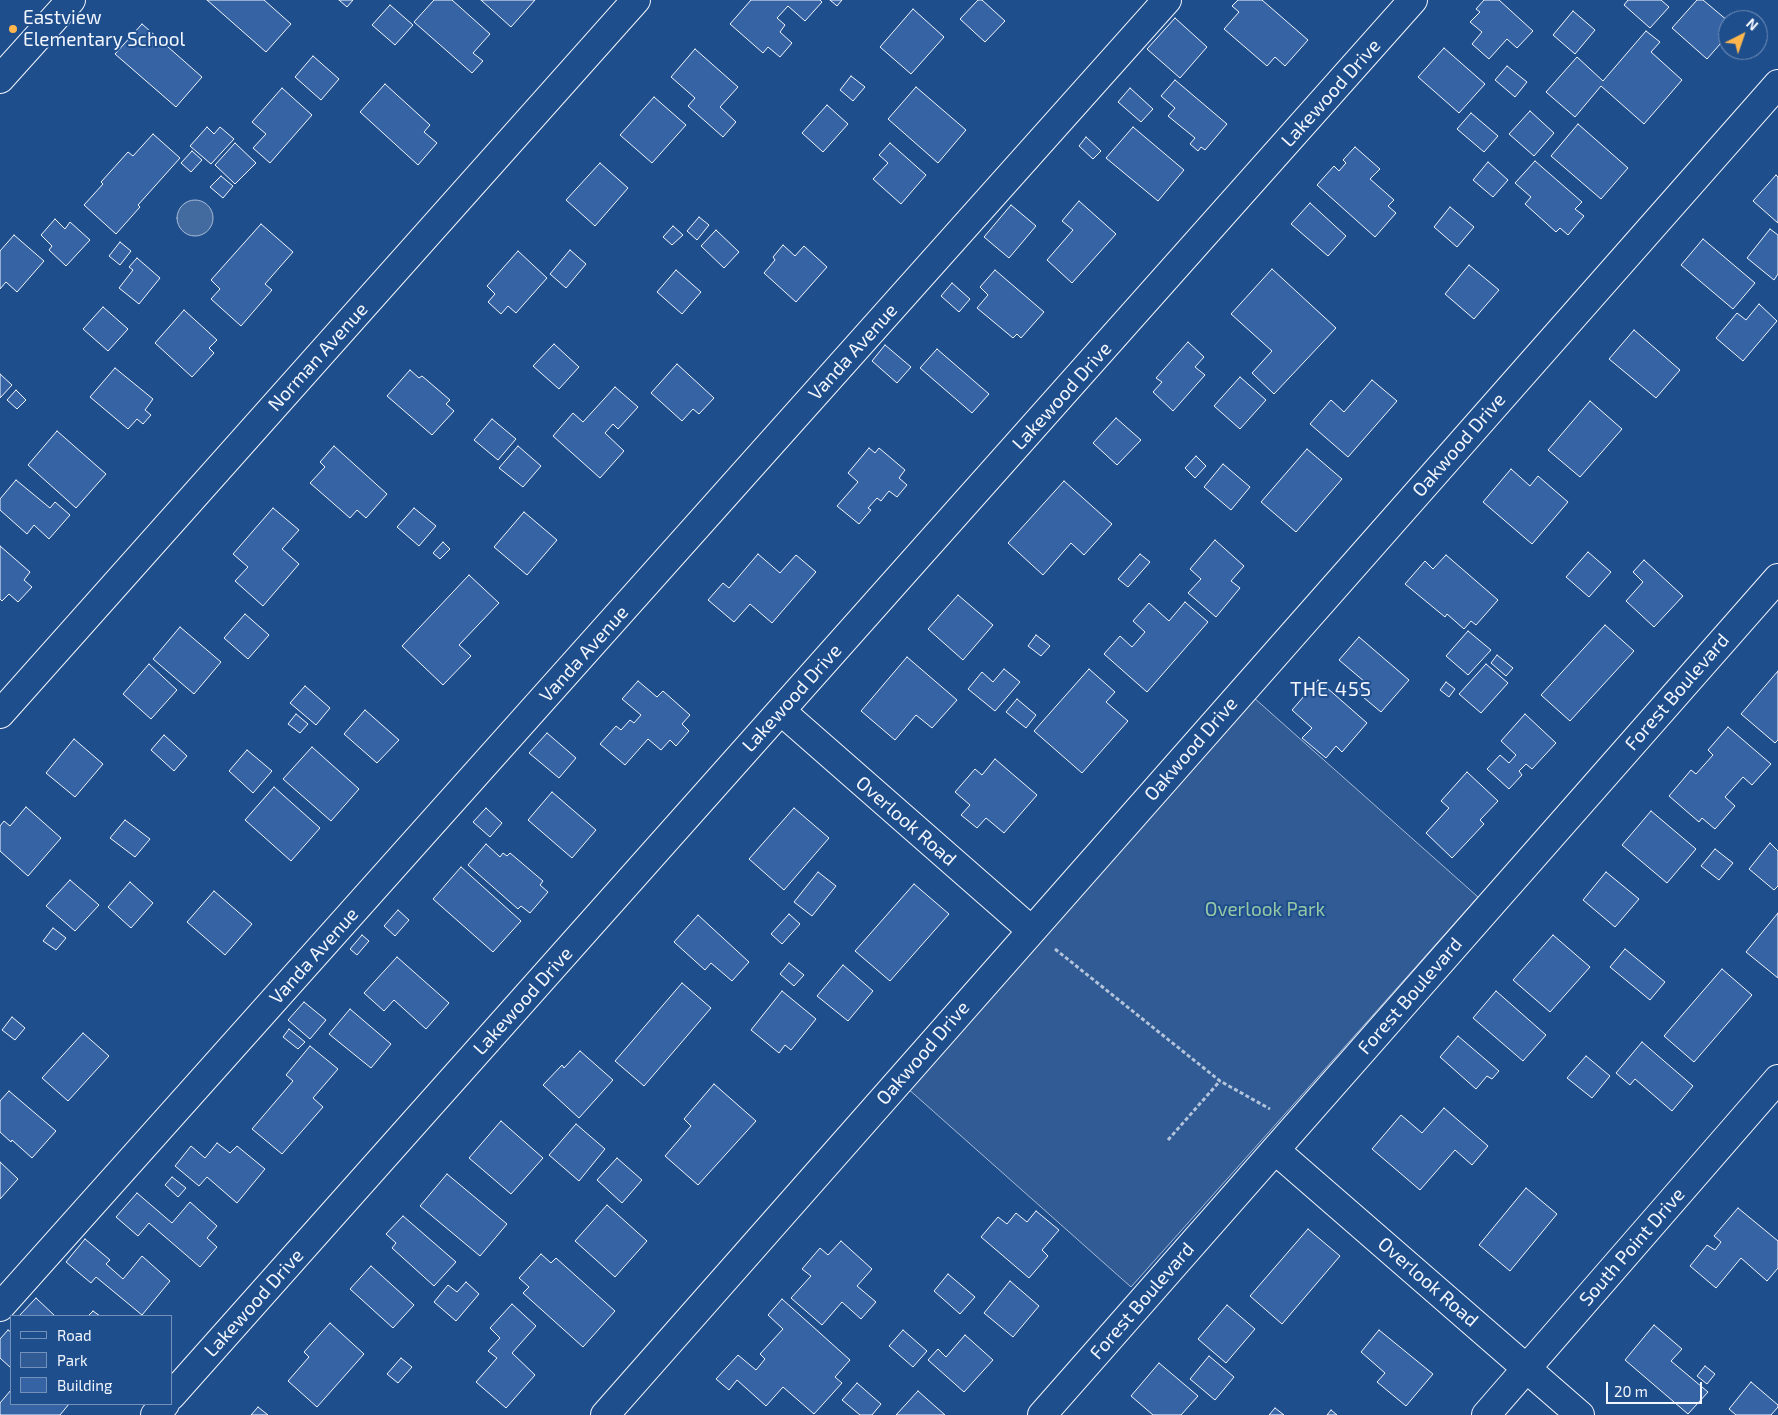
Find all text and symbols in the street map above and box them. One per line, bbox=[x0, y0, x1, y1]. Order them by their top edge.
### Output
place label: Eastview Elementary School bbox=[23, 7, 185, 51]
north arrow bbox=[1718, 10, 1768, 60]
text: N bbox=[1743, 14, 1762, 34]
marker: Eastview Elementary School bbox=[7, 23, 19, 35]
street label: Lakewood Drive bbox=[1277, 34, 1385, 152]
street label: Norman Avenue bbox=[263, 298, 373, 416]
street label: Vanda Avenue bbox=[804, 299, 902, 405]
street label: Lakewood Drive bbox=[1008, 337, 1116, 455]
street label: Oakwood Drive bbox=[1408, 388, 1510, 502]
street label: Vanda Avenue bbox=[535, 601, 633, 707]
street label: Forest Boulevard bbox=[1620, 629, 1734, 755]
street label: Lakewood Drive bbox=[738, 639, 846, 757]
district label: THE 45S bbox=[1289, 677, 1373, 701]
street label: Oakwood Drive bbox=[1140, 692, 1242, 806]
street label: Overlook Road bbox=[851, 771, 961, 871]
park label: Overlook Park bbox=[1205, 899, 1325, 921]
street label: Vanda Avenue bbox=[265, 903, 363, 1009]
street label: Forest Boulevard bbox=[1353, 933, 1467, 1059]
street label: Lakewood Drive bbox=[469, 942, 577, 1060]
street label: Oakwood Drive bbox=[872, 996, 974, 1110]
street label: South Point Drive bbox=[1575, 1183, 1689, 1311]
street label: Overlook Road bbox=[1373, 1232, 1483, 1332]
street label: Forest Boulevard bbox=[1085, 1238, 1199, 1364]
street label: Lakewood Drive bbox=[200, 1244, 308, 1362]
legend bbox=[10, 1315, 172, 1405]
text: Road bbox=[57, 1326, 92, 1344]
text: Park bbox=[57, 1351, 88, 1369]
scale bar bbox=[1608, 1372, 1704, 1404]
text: Building bbox=[57, 1376, 112, 1394]
text: 20 m bbox=[1614, 1382, 1648, 1400]

